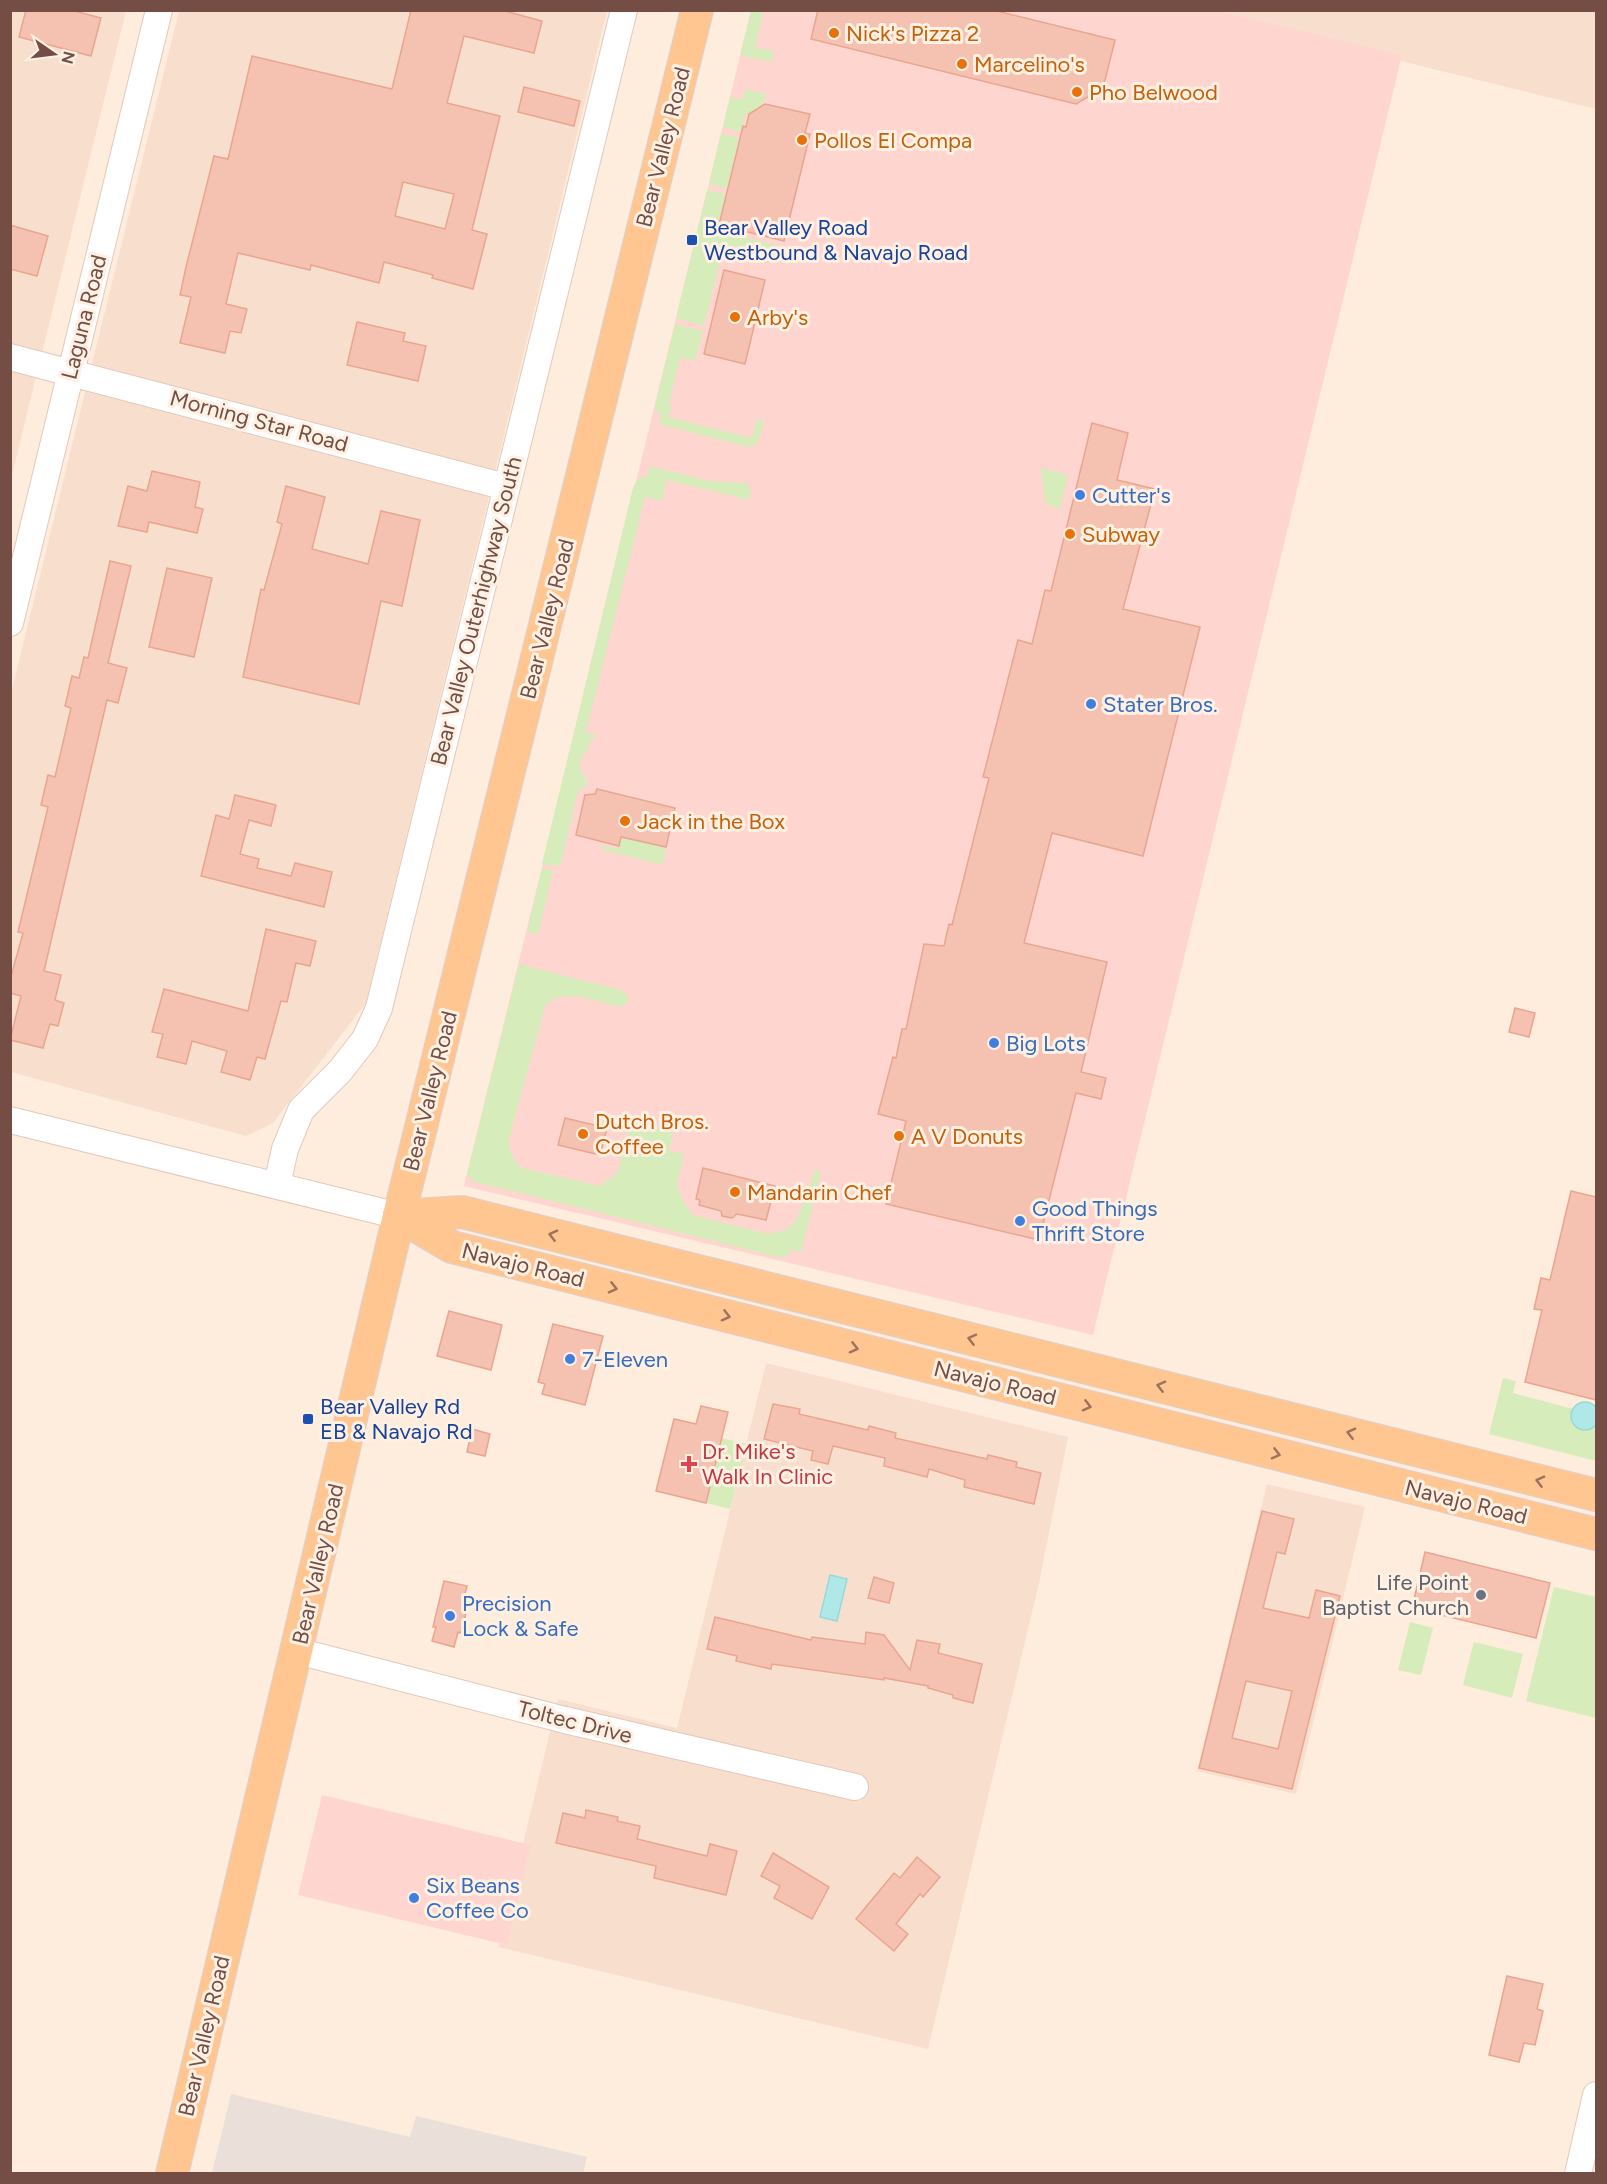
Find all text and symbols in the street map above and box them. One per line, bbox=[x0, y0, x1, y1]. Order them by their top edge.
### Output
place label: Nick's Pizza 2 bbox=[846, 20, 979, 47]
north arrow bbox=[24, 24, 84, 84]
marker: Nick's Pizza 2 bbox=[827, 26, 841, 40]
text: N bbox=[57, 49, 79, 66]
place label: Marcelino's bbox=[974, 51, 1085, 78]
marker: Marcelino's bbox=[955, 57, 969, 71]
street label: Bear Valley Road bbox=[630, 64, 696, 230]
place label: Pho Belwood bbox=[1089, 79, 1218, 106]
marker: Pho Belwood bbox=[1070, 85, 1084, 99]
place label: Pollos El Compa bbox=[814, 127, 972, 154]
marker: Pollos El Compa bbox=[795, 133, 809, 147]
place label: Bear Valley Road Westbound & Navajo Road bbox=[704, 214, 968, 266]
marker: Bear Valley Road Westbound & Navajo Road bbox=[685, 233, 699, 247]
street label: Laguna Road bbox=[55, 252, 113, 382]
place label: Arby's bbox=[747, 304, 808, 331]
marker: Arby's bbox=[728, 310, 742, 324]
street label: Morning Star Road bbox=[167, 384, 351, 458]
street label: Bear Valley Outerhighway South bbox=[425, 454, 527, 768]
place label: Cutter's bbox=[1092, 482, 1171, 509]
marker: Cutter's bbox=[1073, 488, 1087, 502]
place label: Subway bbox=[1082, 521, 1160, 548]
marker: Subway bbox=[1063, 527, 1077, 541]
street label: Bear Valley Road bbox=[514, 536, 580, 702]
place label: Stater Bros. bbox=[1103, 691, 1218, 718]
marker: Stater Bros. bbox=[1084, 697, 1098, 711]
place label: Jack in the Box bbox=[637, 808, 786, 835]
marker: Jack in the Box bbox=[618, 814, 632, 828]
street label: Bear Valley Road bbox=[397, 1008, 463, 1174]
place label: Big Lots bbox=[1006, 1030, 1086, 1057]
marker: Big Lots bbox=[987, 1036, 1001, 1050]
place label: Dutch Bros. Coffee bbox=[595, 1108, 709, 1160]
place label: A V Donuts bbox=[911, 1123, 1023, 1150]
marker: Dutch Bros. Coffee bbox=[576, 1127, 590, 1141]
marker: A V Donuts bbox=[892, 1129, 906, 1143]
place label: Mandarin Chef bbox=[747, 1179, 893, 1206]
marker: Mandarin Chef bbox=[728, 1185, 742, 1199]
place label: Good Things Thrift Store bbox=[1032, 1195, 1158, 1247]
marker: Good Things Thrift Store bbox=[1013, 1214, 1027, 1228]
one-way arrow bbox=[548, 1229, 558, 1242]
street label: Navajo Road bbox=[459, 1237, 587, 1293]
one-way arrow bbox=[608, 1280, 618, 1293]
one-way arrow bbox=[721, 1308, 731, 1321]
one-way arrow bbox=[967, 1334, 977, 1347]
one-way arrow bbox=[849, 1340, 859, 1353]
place label: 7-Eleven bbox=[582, 1346, 668, 1373]
marker: 7-Eleven bbox=[563, 1352, 577, 1366]
street label: Navajo Road bbox=[931, 1355, 1059, 1411]
one-way arrow bbox=[1157, 1381, 1167, 1394]
place label: Bear Valley Rd EB & Navajo Rd bbox=[320, 1393, 473, 1445]
one-way arrow bbox=[1082, 1399, 1092, 1412]
marker: Bear Valley Rd EB & Navajo Rd bbox=[301, 1412, 315, 1426]
one-way arrow bbox=[1346, 1428, 1356, 1441]
place label: Dr. Mike's Walk In Clinic bbox=[702, 1438, 833, 1490]
one-way arrow bbox=[1270, 1447, 1281, 1459]
marker: Dr. Mike's Walk In Clinic bbox=[680, 1455, 698, 1473]
street label: Navajo Road bbox=[1402, 1474, 1530, 1530]
one-way arrow bbox=[1535, 1475, 1545, 1488]
street label: Bear Valley Road bbox=[286, 1481, 350, 1647]
place label: Life Point Baptist Church bbox=[1322, 1569, 1469, 1621]
marker: Life Point Baptist Church bbox=[1474, 1588, 1488, 1602]
place label: Precision Lock & Safe bbox=[462, 1590, 579, 1642]
marker: Precision Lock & Safe bbox=[443, 1609, 457, 1623]
street label: Toltec Drive bbox=[515, 1695, 635, 1749]
place label: Six Beans Coffee Co bbox=[426, 1872, 529, 1924]
marker: Six Beans Coffee Co bbox=[407, 1891, 421, 1905]
street label: Bear Valley Road bbox=[172, 1953, 236, 2119]

